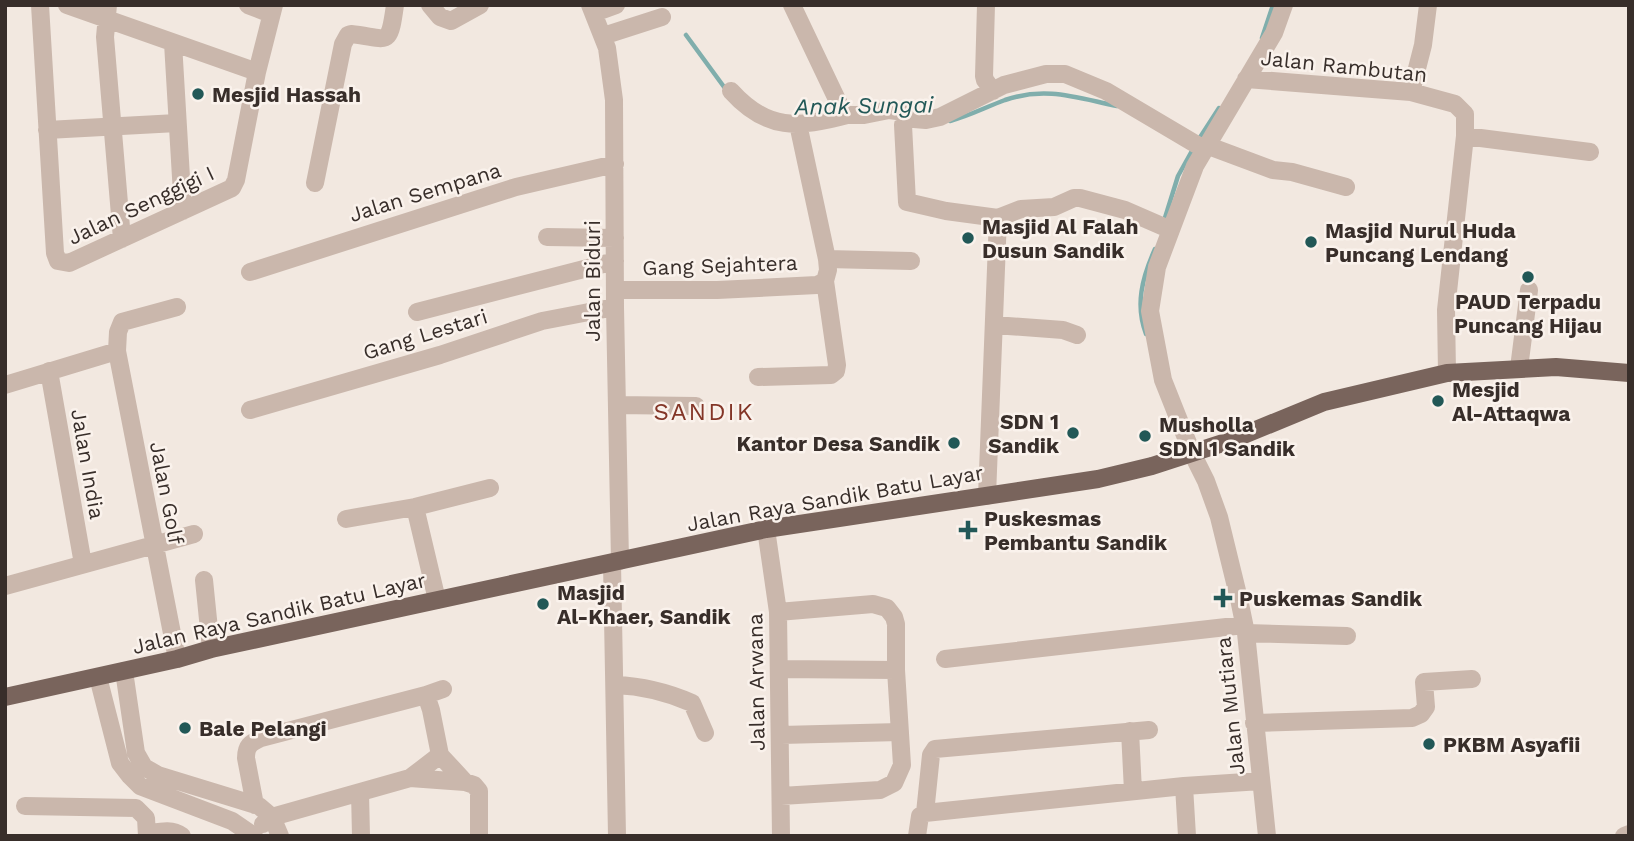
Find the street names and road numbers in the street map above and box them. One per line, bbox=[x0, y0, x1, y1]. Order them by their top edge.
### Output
street label: Jalan Rambutan bbox=[1259, 45, 1429, 87]
street label: Jalan Sempana bbox=[346, 157, 504, 227]
street label: Jalan Senggigi I bbox=[64, 160, 218, 250]
street label: Jalan Biduri bbox=[580, 220, 605, 342]
street label: Gang Sejahtera bbox=[642, 250, 798, 280]
street label: Gang Lestari bbox=[360, 303, 490, 365]
street label: Jalan India bbox=[66, 407, 110, 521]
street label: Jalan Golf bbox=[145, 439, 189, 547]
street label: Jalan Raya Sandik Batu Layar bbox=[685, 460, 986, 536]
street label: Jalan Raya Sandik Batu Layar bbox=[130, 567, 429, 659]
street label: Jalan Arwana bbox=[742, 613, 770, 751]
street label: Jalan Mutiara bbox=[1210, 635, 1250, 776]

